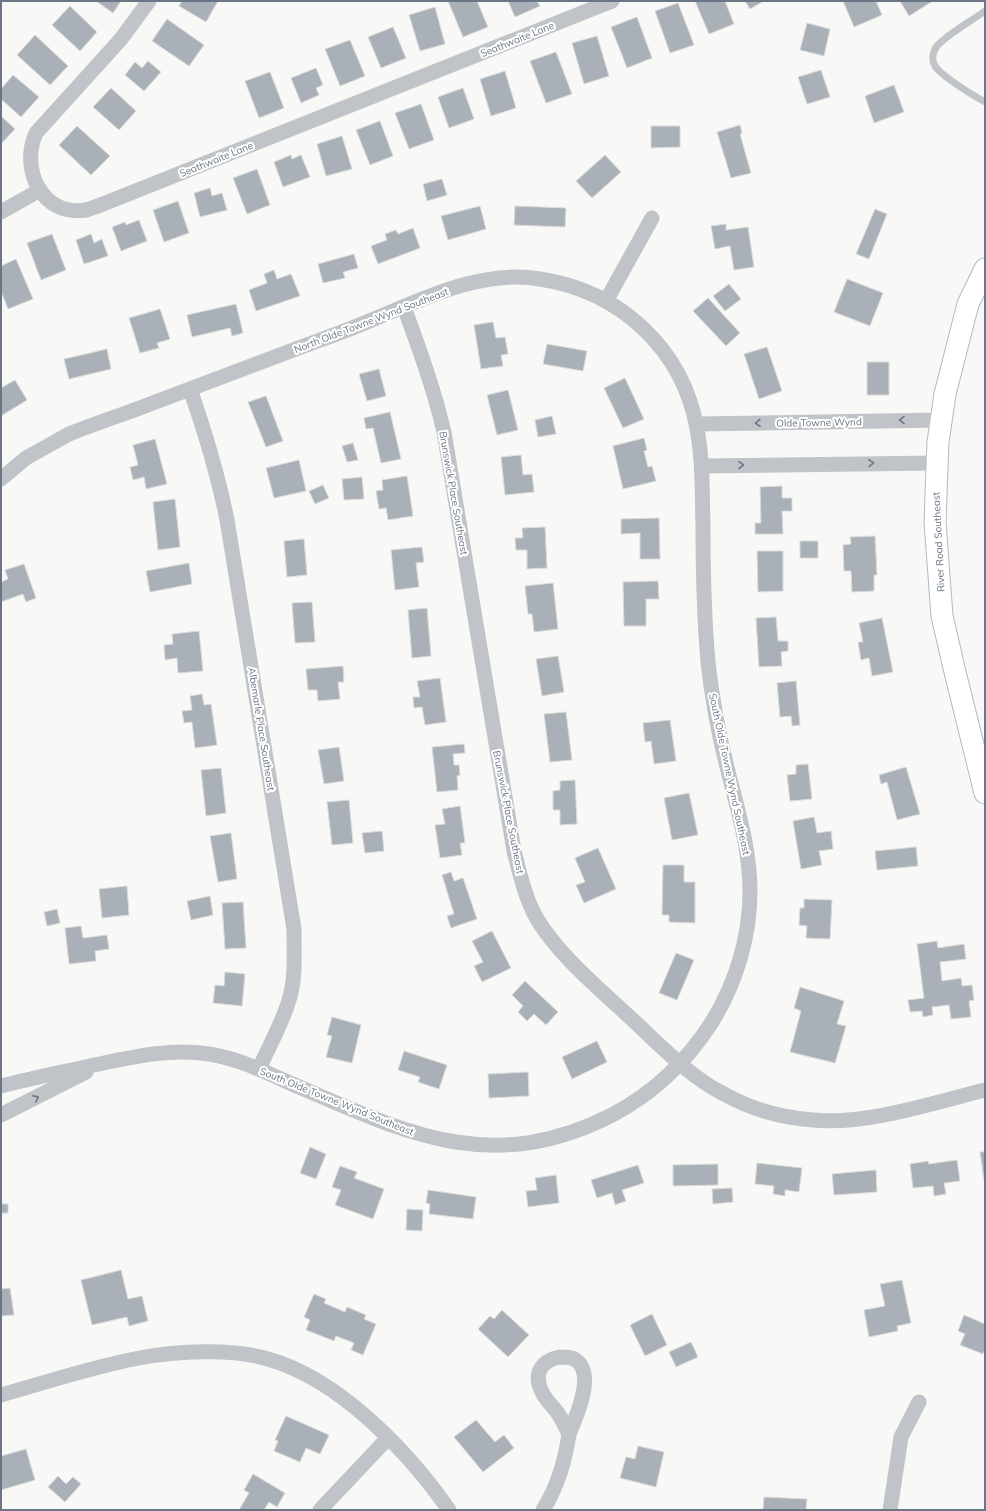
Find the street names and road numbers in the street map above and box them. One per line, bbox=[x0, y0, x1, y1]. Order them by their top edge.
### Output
street label: Seathwaite Lane bbox=[478, 19, 556, 60]
street label: Seathwaite Lane bbox=[177, 139, 255, 180]
street label: North Olde Towne Wynd Southeast bbox=[292, 285, 451, 356]
street label: Olde Towne Wynd bbox=[776, 415, 862, 430]
street label: Brunswick Place Southeast bbox=[436, 430, 471, 556]
street label: River Road Southeast bbox=[929, 491, 948, 592]
street label: Albemarle Place Southeast bbox=[245, 666, 278, 792]
street label: South Olde Towne Wynd Southeast bbox=[706, 692, 753, 857]
street label: Brunswick Place Southeast bbox=[490, 749, 527, 875]
street label: South Olde Towne Wynd Southeast bbox=[258, 1065, 416, 1139]

